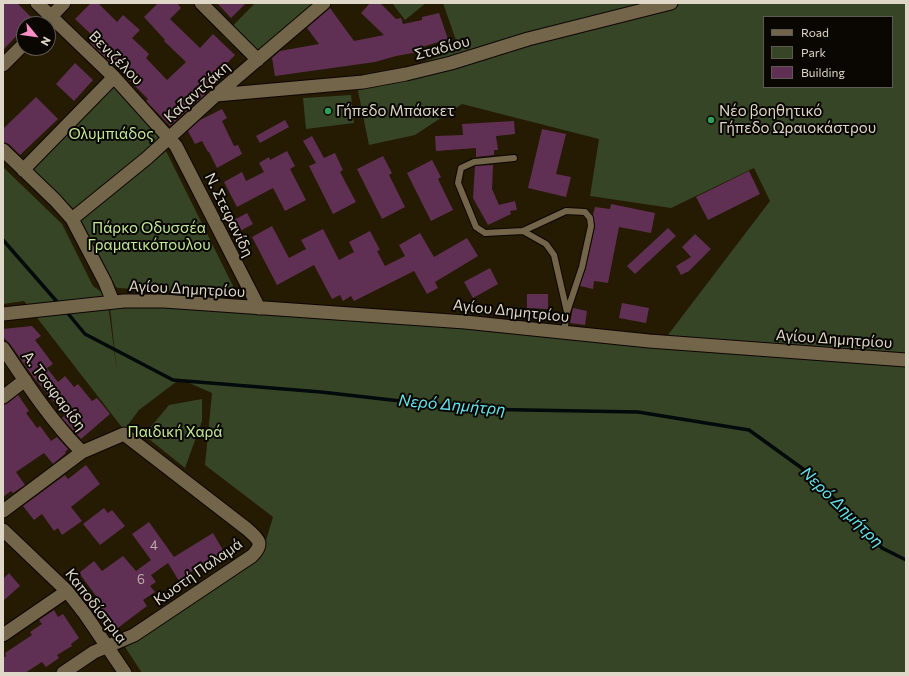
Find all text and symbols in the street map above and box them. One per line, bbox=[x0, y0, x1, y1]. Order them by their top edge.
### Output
north arrow bbox=[16, 16, 56, 56]
legend bbox=[763, 16, 893, 88]
text: Road bbox=[801, 25, 829, 39]
street label: Βενιζέλου bbox=[85, 27, 147, 89]
street label: Σταδίου bbox=[412, 32, 472, 64]
text: N bbox=[38, 35, 54, 48]
text: Park bbox=[801, 45, 826, 59]
street label: Καζαντζάκη bbox=[160, 58, 234, 126]
text: Building bbox=[801, 65, 845, 79]
place label: Γήπεδο Μπάσκετ bbox=[336, 102, 454, 120]
place label: Νέο βοηθητικό Γήπεδο Ωραιοκάστρου bbox=[719, 102, 876, 137]
marker: Γήπεδο Μπάσκετ bbox=[323, 106, 333, 116]
marker: Νέο βοηθητικό Γήπεδο Ωραιοκάστρου bbox=[706, 115, 716, 125]
park label: Ολυμπιάδος bbox=[68, 125, 154, 143]
street label: Ν. Στεφανίδη bbox=[201, 170, 257, 260]
park label: Πάρκο Οδυσσέα Γραματικόπουλου bbox=[87, 219, 211, 254]
street label: Αγίου Δημητρίου bbox=[128, 277, 246, 301]
street label: Αγίου Δημητρίου bbox=[452, 296, 570, 326]
street label: Αγίου Δημητρίου bbox=[775, 326, 893, 352]
street label: Α. Τσαφαρίδη bbox=[18, 348, 90, 434]
water label: Νερό Δημήτρη bbox=[398, 391, 506, 419]
park label: Παιδική Χαρά bbox=[127, 423, 223, 441]
water label: Νερό Δημήτρη bbox=[797, 463, 887, 551]
street label: Κωστή Παλαμά bbox=[150, 535, 246, 609]
house number: 4 bbox=[150, 538, 158, 554]
street label: Καποδίστρια bbox=[61, 565, 131, 647]
house number: 6 bbox=[137, 572, 145, 588]

